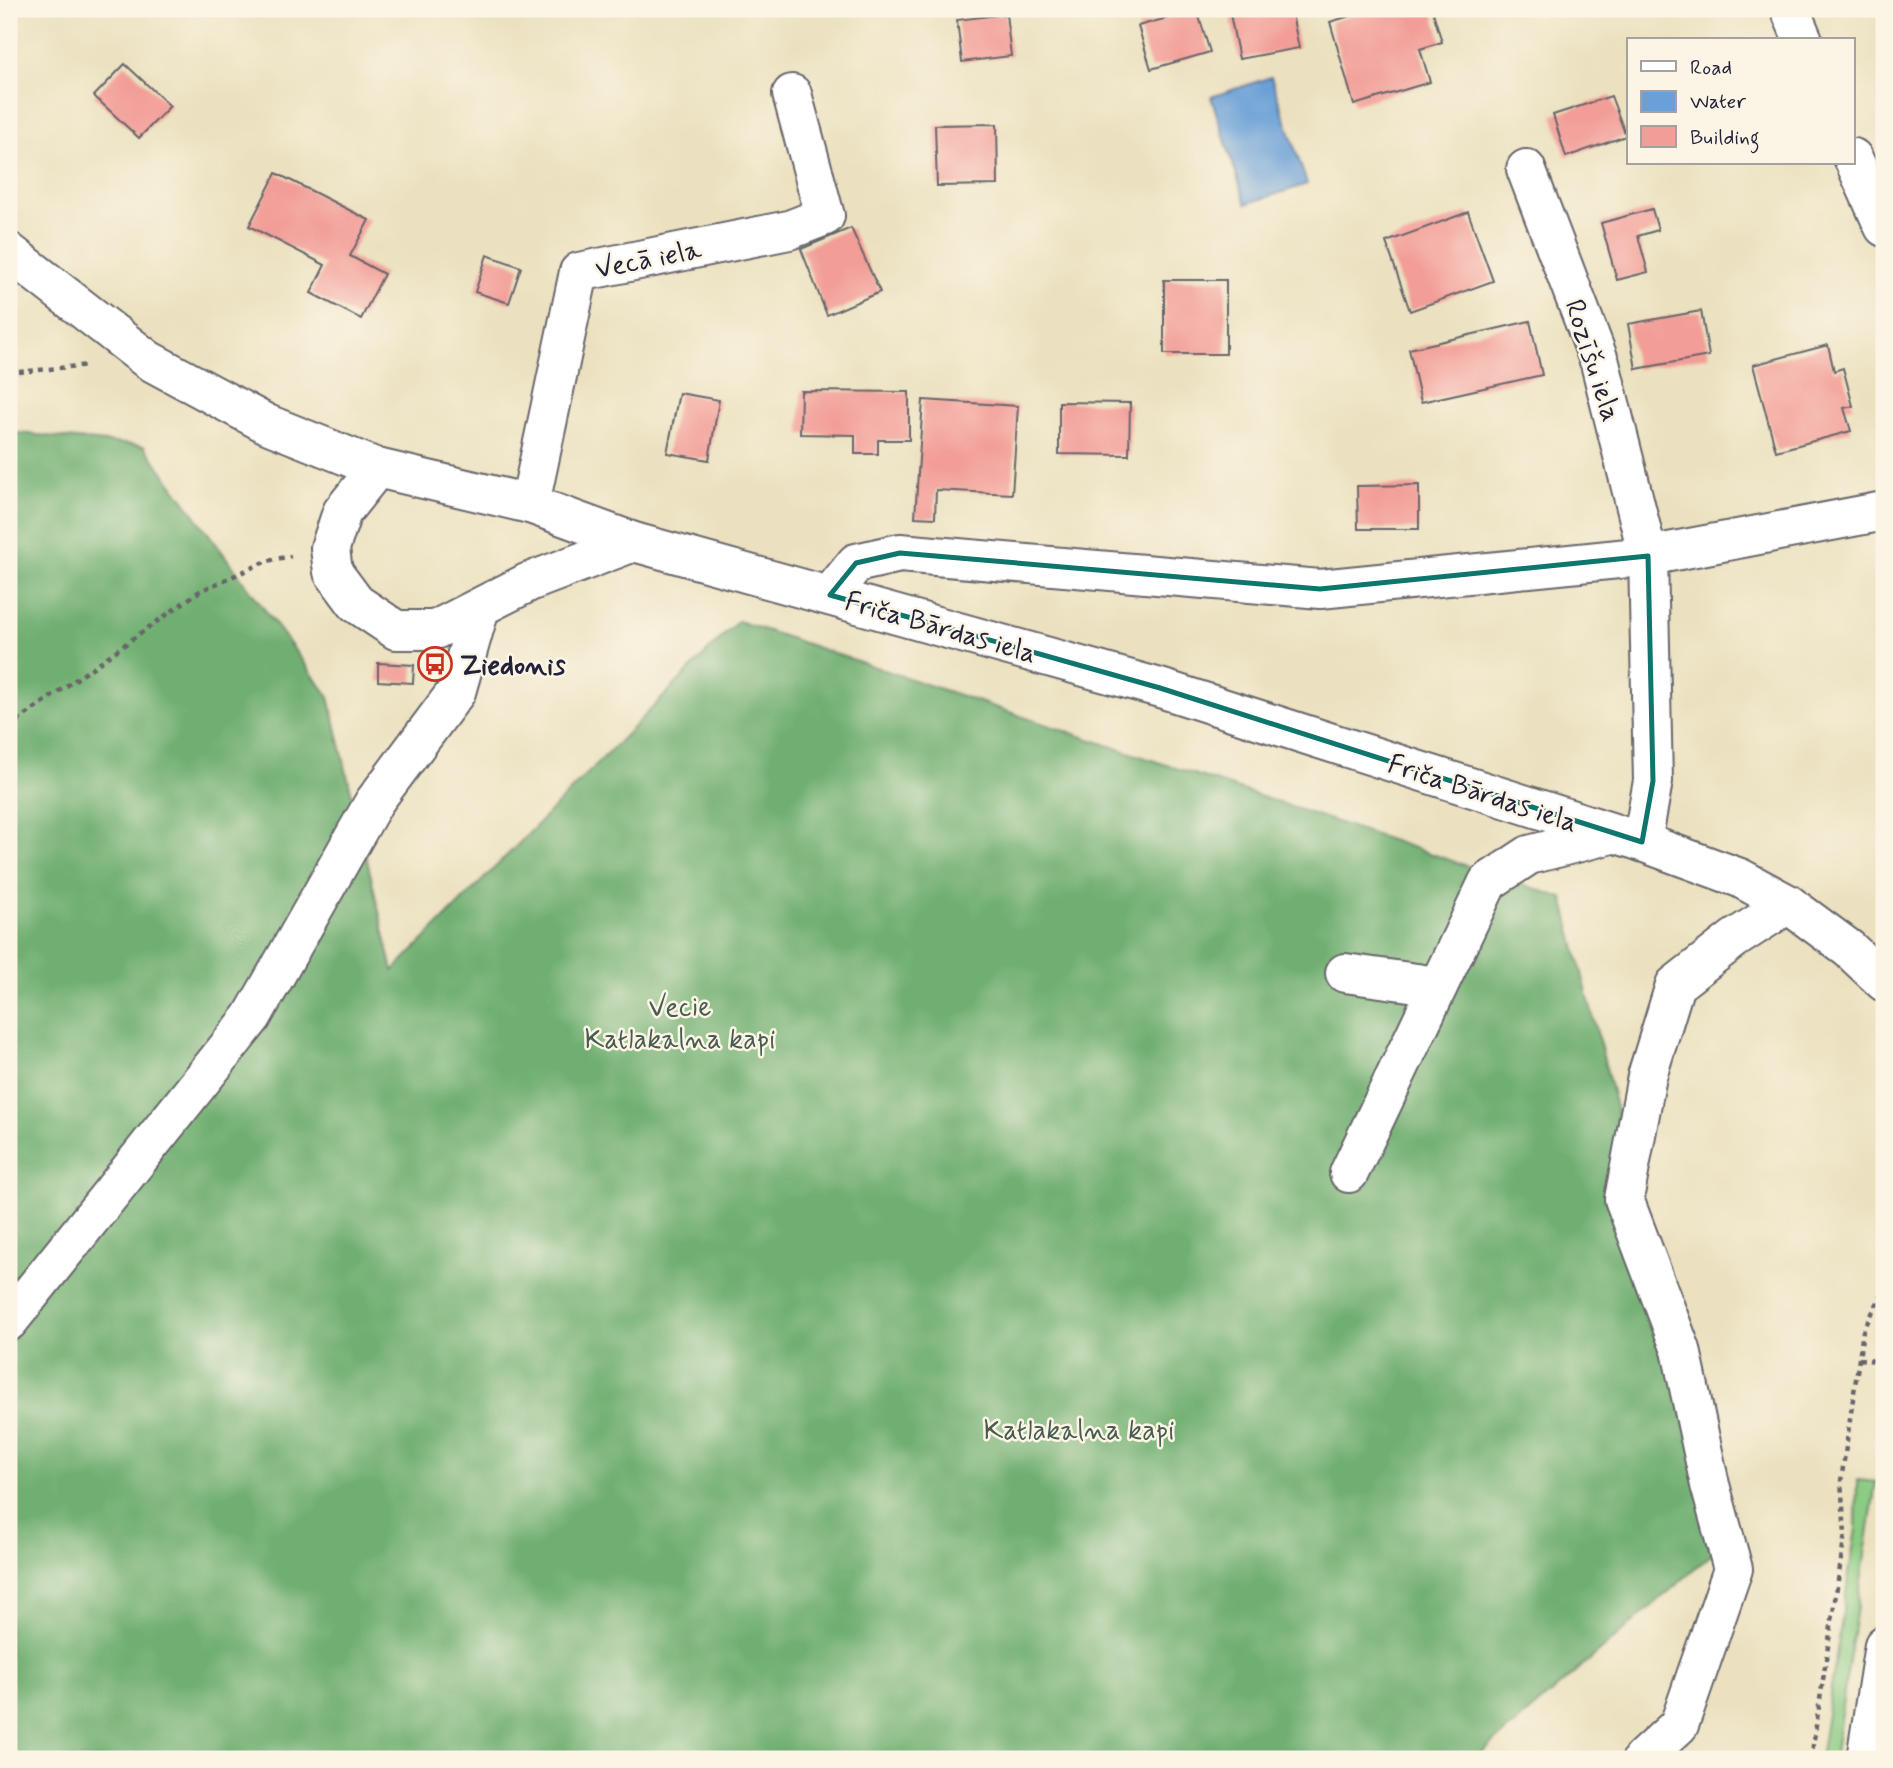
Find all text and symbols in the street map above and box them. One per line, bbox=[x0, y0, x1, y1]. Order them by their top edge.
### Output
legend bbox=[1627, 38, 1854, 164]
text: Road bbox=[1690, 54, 1732, 82]
text: Water bbox=[1690, 88, 1746, 116]
text: Building bbox=[1690, 124, 1760, 154]
street label: Vecā iela bbox=[592, 232, 705, 289]
street label: Rozīšu iela bbox=[1555, 295, 1629, 427]
street label: Friča Bārdas iela bbox=[840, 583, 1040, 673]
bus stop icon: Ziedonis bbox=[416, 645, 454, 683]
place label: Ziedonis bbox=[460, 648, 566, 685]
street label: Friča Bārdas iela bbox=[1383, 746, 1582, 842]
park label: Vecie Katlakalna kapi bbox=[585, 990, 776, 1059]
park label: Katlakalna kapi bbox=[984, 1413, 1175, 1450]

